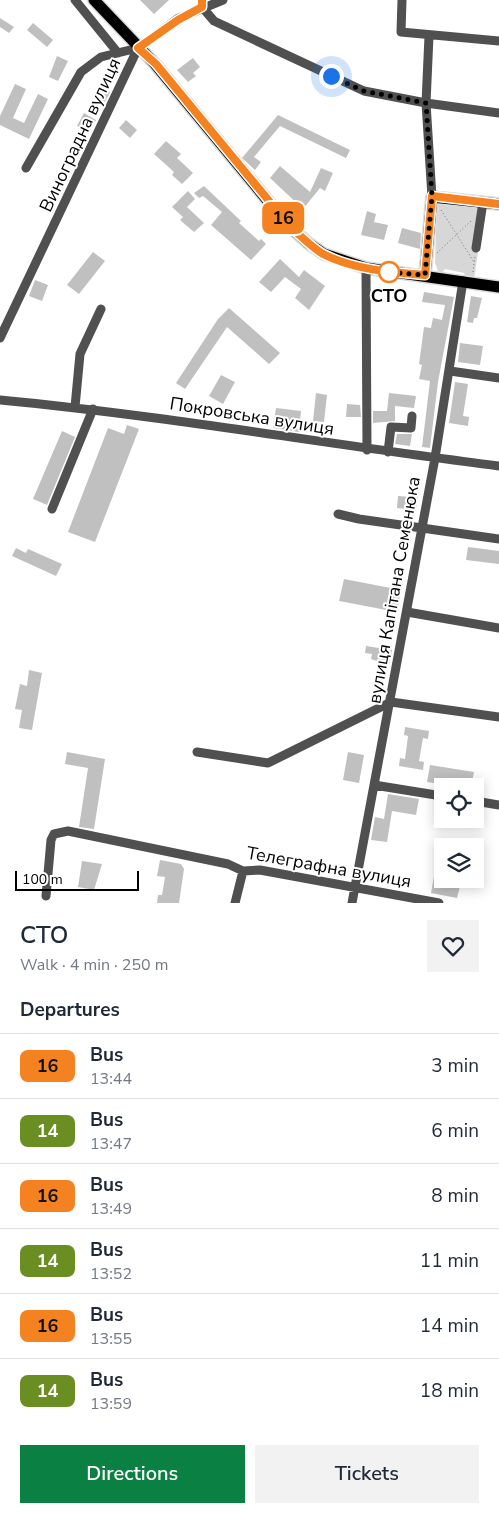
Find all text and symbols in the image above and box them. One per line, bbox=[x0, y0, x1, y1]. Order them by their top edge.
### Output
street label: Виноградна вулиця bbox=[34, 54, 126, 216]
your location bbox=[319, 64, 344, 89]
line badge: 16 bbox=[260, 202, 306, 234]
text: 16 bbox=[272, 206, 294, 230]
marker: СТО bbox=[378, 261, 400, 283]
place label: СТО bbox=[371, 284, 407, 308]
street label: Покровська вулиця bbox=[168, 391, 336, 441]
street label: вулиця Капітана Семенюка bbox=[362, 475, 426, 705]
map controls bbox=[434, 778, 484, 888]
button: locate bbox=[434, 778, 484, 828]
button: layers bbox=[434, 838, 484, 888]
street label: Телеграфна вулиця bbox=[245, 841, 413, 893]
scale bar bbox=[15, 868, 139, 891]
text: 100 m bbox=[22, 870, 63, 889]
text: СТО bbox=[20, 919, 68, 951]
button: heart bbox=[427, 920, 479, 972]
text: Walk · 4 min · 250 m bbox=[20, 954, 168, 976]
text: Departures bbox=[20, 997, 120, 1023]
text: Bus bbox=[90, 1042, 123, 1068]
text: 3 min bbox=[431, 1053, 479, 1079]
text: 16 bbox=[37, 1054, 58, 1078]
text: 13:44 bbox=[90, 1068, 132, 1090]
text: Bus bbox=[90, 1107, 123, 1133]
text: 6 min bbox=[431, 1118, 479, 1144]
text: 14 bbox=[37, 1119, 58, 1143]
text: 13:47 bbox=[90, 1133, 132, 1155]
text: Bus bbox=[90, 1172, 123, 1198]
text: 8 min bbox=[431, 1183, 479, 1209]
text: 16 bbox=[37, 1184, 58, 1208]
text: 13:49 bbox=[90, 1198, 132, 1220]
text: Bus bbox=[90, 1237, 123, 1263]
text: 11 min bbox=[420, 1248, 479, 1274]
text: 14 bbox=[37, 1249, 58, 1273]
text: 13:52 bbox=[90, 1263, 132, 1285]
text: Bus bbox=[90, 1302, 123, 1328]
text: 14 min bbox=[420, 1313, 479, 1339]
text: 16 bbox=[37, 1314, 58, 1338]
text: 13:55 bbox=[90, 1328, 132, 1350]
text: Bus bbox=[90, 1367, 123, 1393]
text: 18 min bbox=[420, 1378, 479, 1404]
text: 14 bbox=[37, 1379, 58, 1403]
text: 13:59 bbox=[90, 1393, 132, 1415]
button: Directions bbox=[20, 1445, 245, 1503]
button: Tickets bbox=[255, 1445, 479, 1503]

